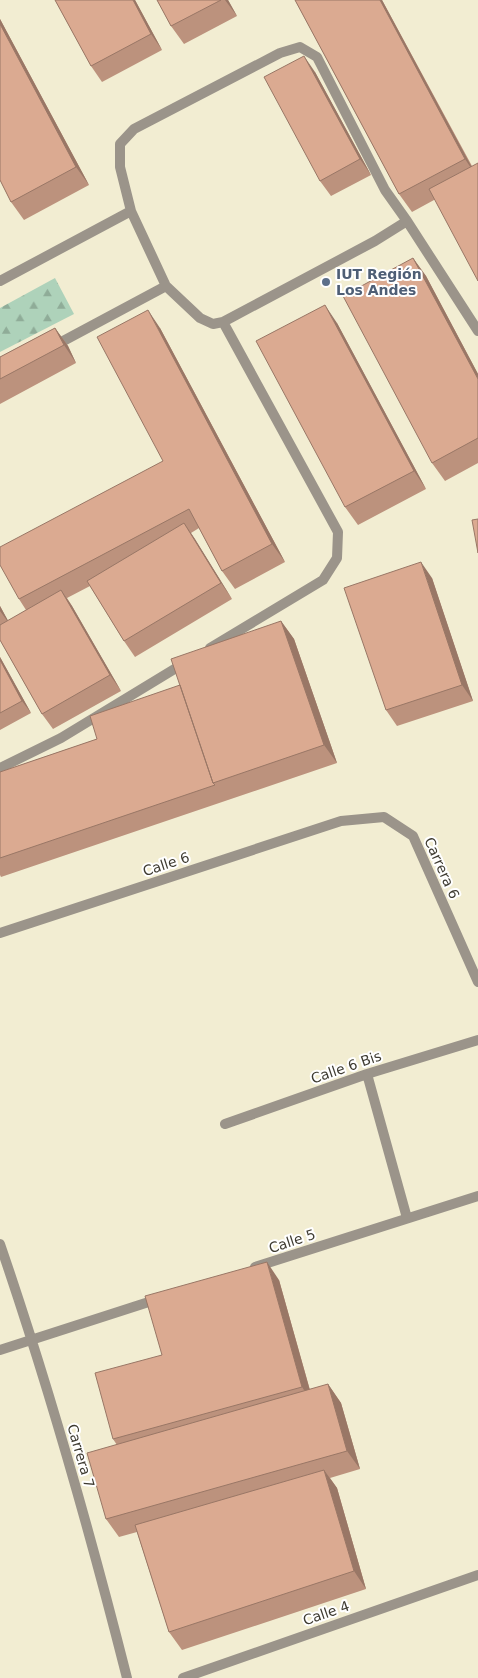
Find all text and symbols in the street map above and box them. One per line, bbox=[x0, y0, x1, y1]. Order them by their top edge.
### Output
place label: IUT Región Los Andes bbox=[336, 266, 422, 298]
marker: IUT Región Los Andes bbox=[320, 276, 332, 288]
street label: Carrera 6 bbox=[421, 835, 463, 901]
street label: Calle 6 bbox=[141, 849, 191, 879]
street label: Calle 6 Bis bbox=[309, 1047, 383, 1087]
street label: Calle 5 bbox=[267, 1226, 317, 1256]
street label: Carrera 7 bbox=[64, 1422, 98, 1490]
street label: Calle 4 bbox=[301, 1598, 351, 1628]

